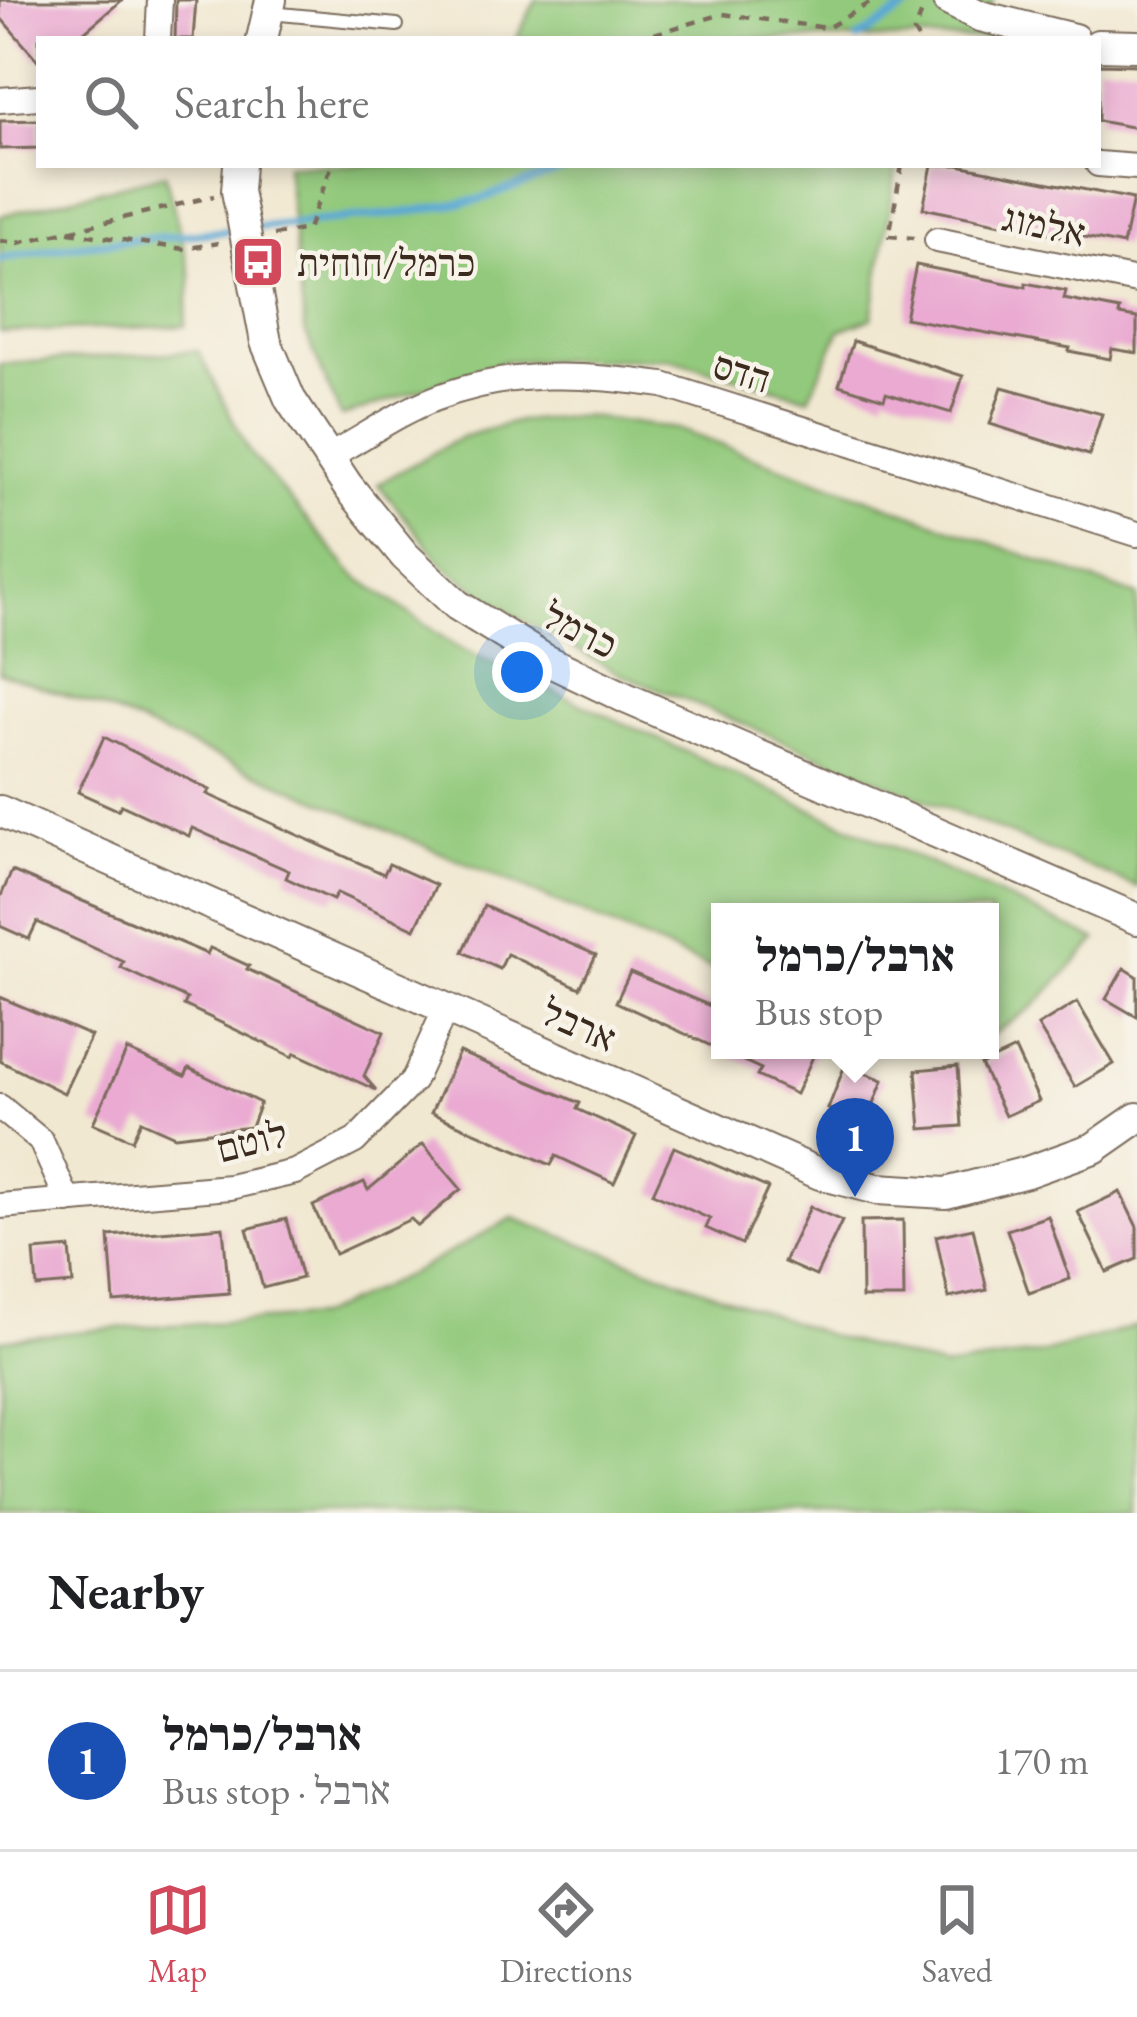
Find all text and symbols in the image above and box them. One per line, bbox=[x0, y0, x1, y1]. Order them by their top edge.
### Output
search box bbox=[36, 36, 1101, 168]
icon: search bbox=[78, 69, 144, 135]
text: Search here bbox=[174, 73, 369, 131]
street label: אלמוג bbox=[997, 191, 1091, 259]
bus stop icon: כרמל/חוחית bbox=[230, 234, 286, 290]
place label: כרמל/חוחית bbox=[297, 237, 475, 288]
street label: הדס bbox=[707, 339, 777, 405]
street label: כרמל bbox=[534, 590, 626, 670]
your location bbox=[492, 642, 552, 702]
popup bbox=[711, 903, 999, 1059]
text: ארבל/כרמל bbox=[755, 926, 955, 984]
street label: ארבל bbox=[533, 986, 625, 1064]
text: Bus stop bbox=[755, 986, 883, 1037]
pin: 1 bbox=[816, 1098, 894, 1197]
street label: לוטם bbox=[211, 1108, 293, 1174]
text: Nearby bbox=[48, 1558, 204, 1624]
text: ארבל/כרמל bbox=[162, 1705, 362, 1763]
text: 1 bbox=[77, 1735, 97, 1786]
text: 170 m bbox=[995, 1735, 1089, 1786]
text: Bus stop · ארבל bbox=[162, 1765, 391, 1816]
tab: Map bbox=[145, 1877, 211, 1992]
tab: Directions bbox=[500, 1877, 633, 1992]
tab: Saved bbox=[922, 1877, 992, 1992]

